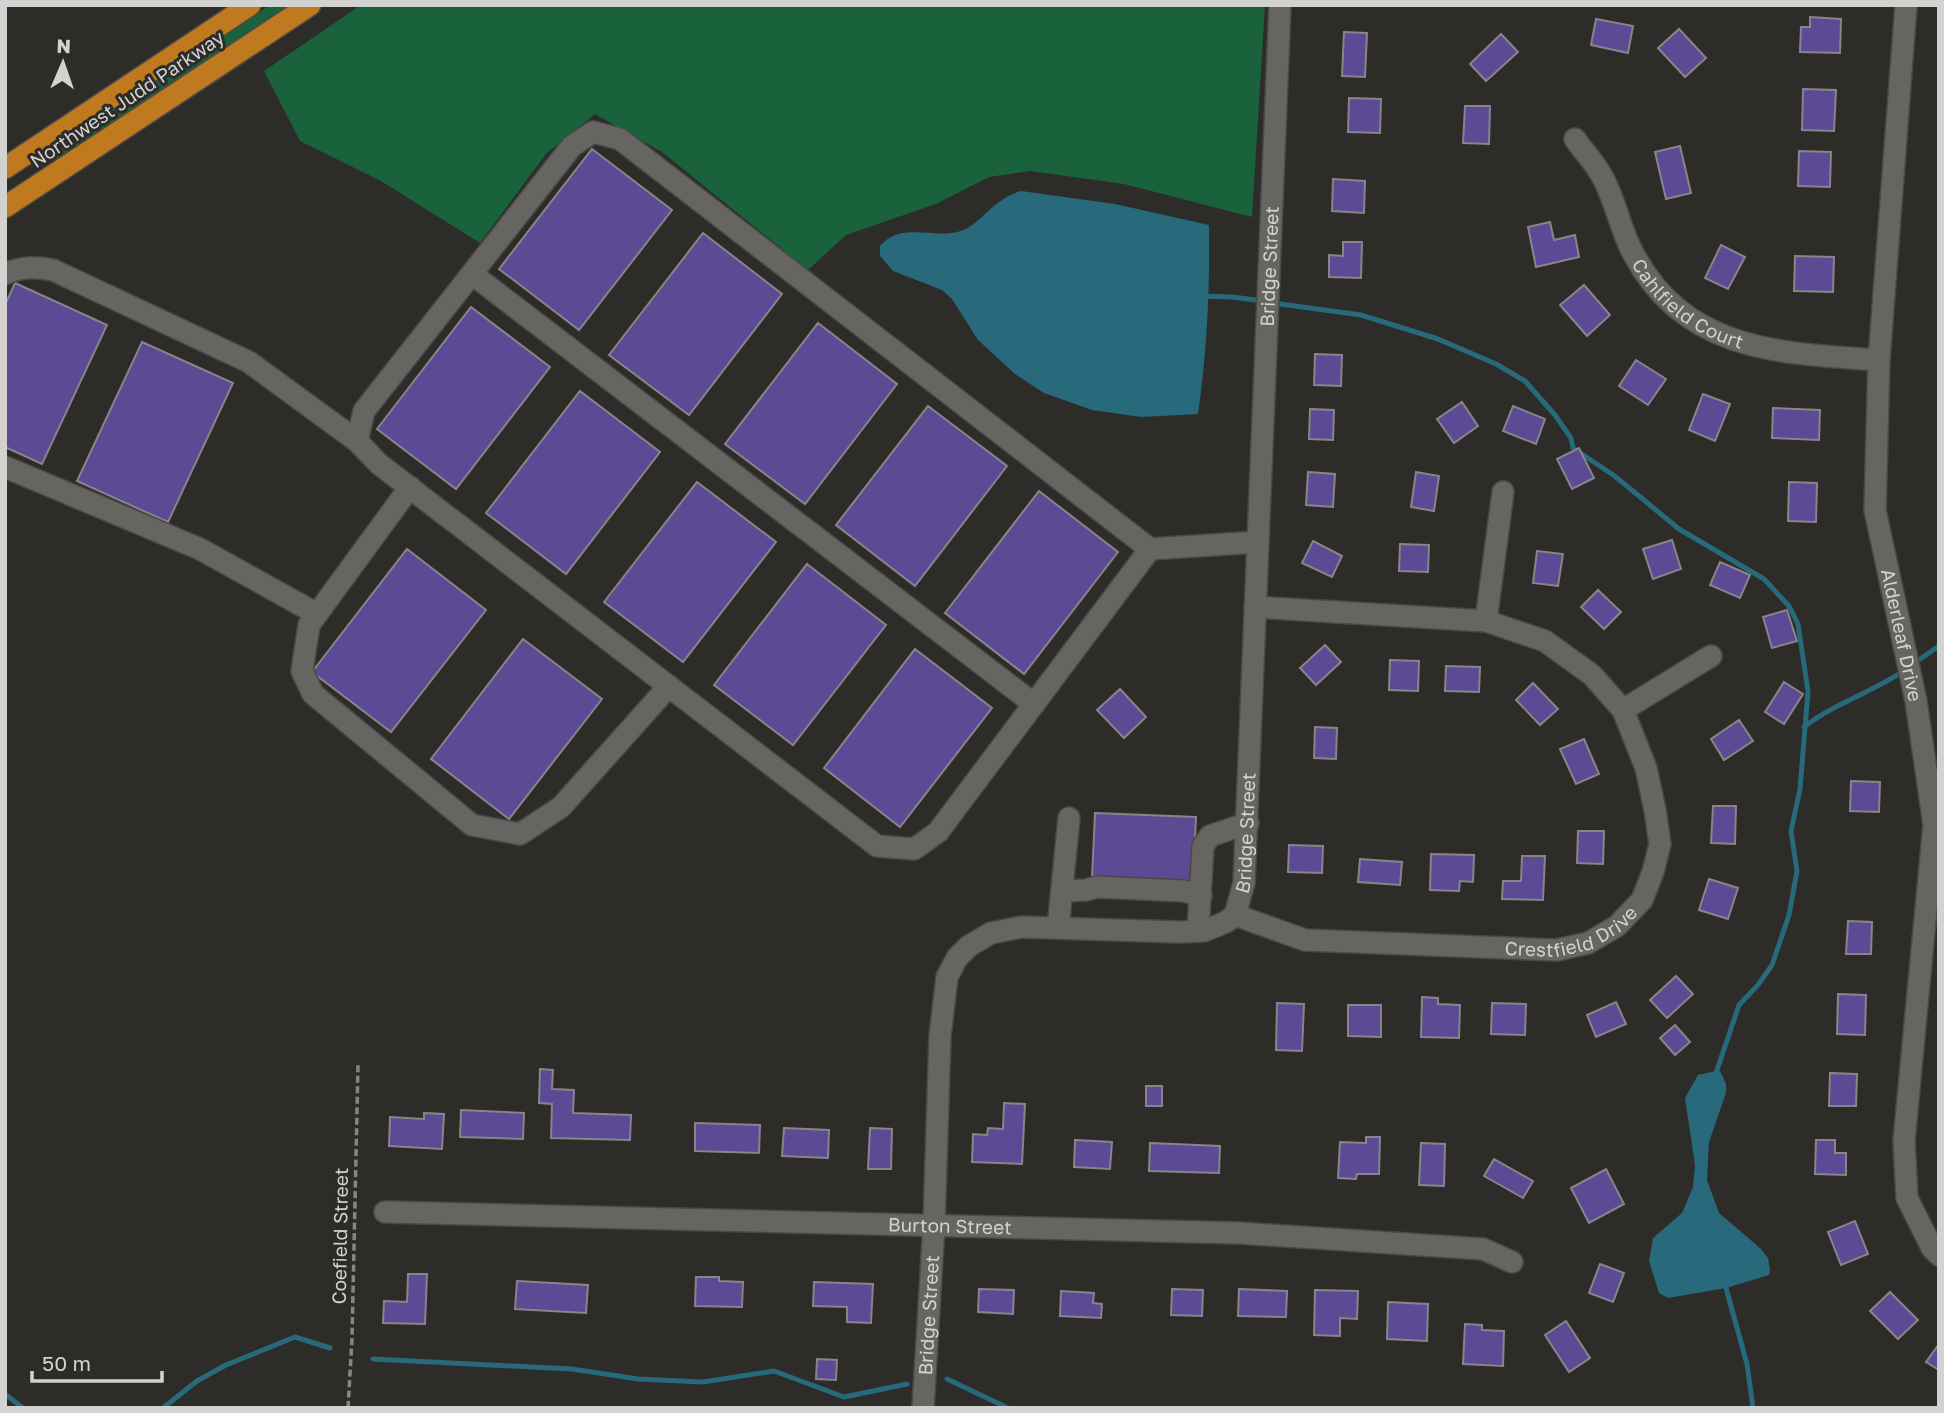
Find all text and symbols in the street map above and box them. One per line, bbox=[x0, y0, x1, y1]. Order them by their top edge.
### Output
street label: Northwest Judd Parkway bbox=[26, 26, 228, 172]
north arrow bbox=[28, 28, 98, 98]
street label: Bridge Street bbox=[1255, 206, 1283, 327]
street label: Cahlfield Court bbox=[1628, 254, 1747, 353]
street label: Alderleaf Drive bbox=[1877, 567, 1928, 703]
street label: Bridge Street bbox=[1230, 772, 1260, 896]
street label: Crestfield Drive bbox=[1504, 901, 1641, 961]
street label: Coefield Street bbox=[327, 1167, 352, 1305]
street label: Burton Street bbox=[888, 1212, 1012, 1238]
street label: Bridge Street bbox=[913, 1254, 943, 1376]
scale bar bbox=[32, 1340, 161, 1384]
text: 50 m bbox=[42, 1350, 91, 1376]

